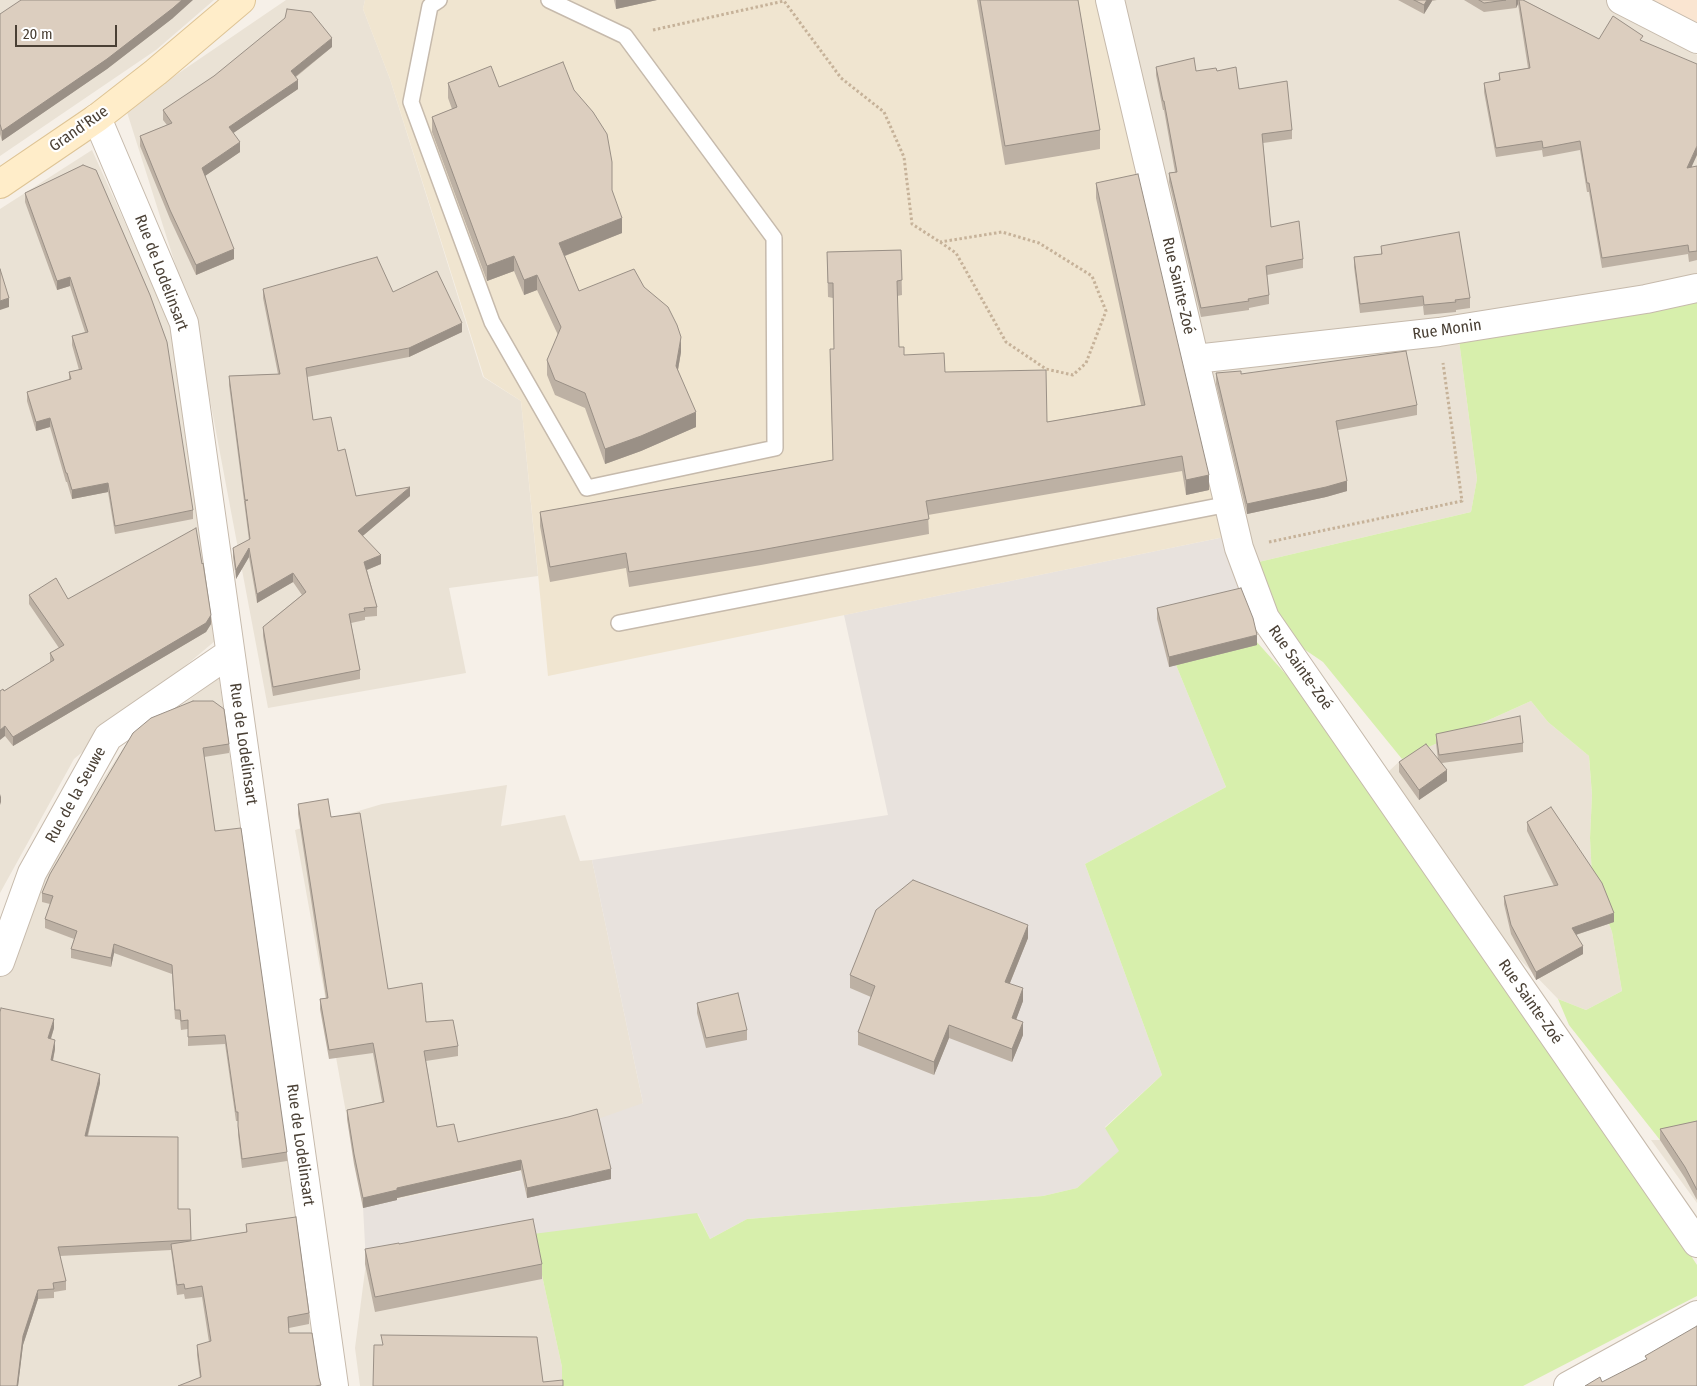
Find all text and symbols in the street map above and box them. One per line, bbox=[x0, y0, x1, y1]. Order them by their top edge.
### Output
scale bar bbox=[18, 15, 120, 47]
text: 20 m bbox=[23, 25, 53, 43]
street label: Grand'Rue bbox=[46, 102, 112, 156]
street label: Rue de Lodelinsart bbox=[130, 212, 192, 334]
street label: Rue Sainte-Zoé bbox=[1158, 236, 1198, 336]
street label: Rue Monin bbox=[1411, 316, 1483, 344]
street label: Rue Sainte-Zoé bbox=[1264, 622, 1336, 714]
street label: Rue de Lodelinsart bbox=[225, 682, 261, 806]
street label: Rue de la Seuwe bbox=[42, 743, 110, 847]
street label: Rue Sainte-Zoé bbox=[1494, 956, 1566, 1048]
street label: Rue de Lodelinsart bbox=[282, 1083, 318, 1207]

